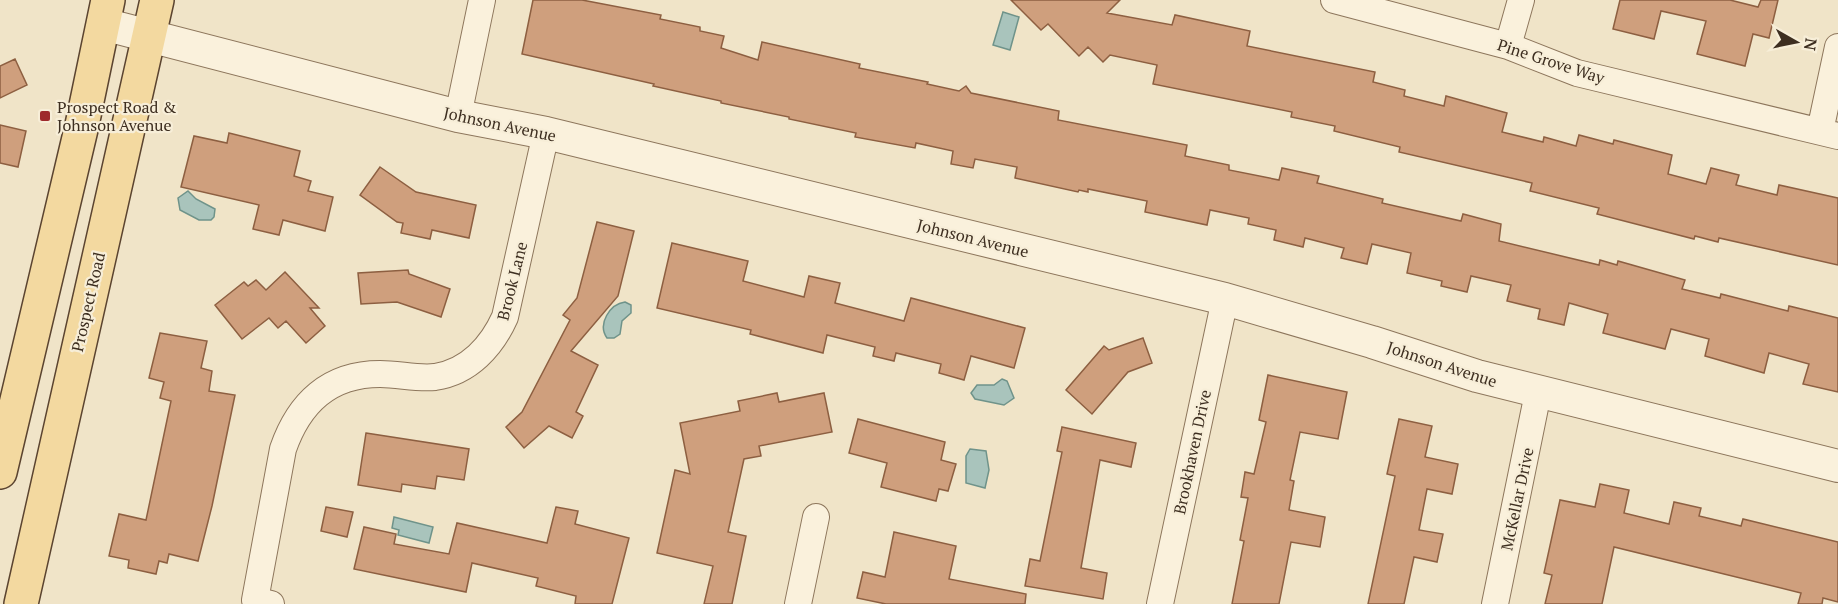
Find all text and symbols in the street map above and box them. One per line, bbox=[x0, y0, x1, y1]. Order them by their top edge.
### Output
north arrow bbox=[1766, 12, 1826, 72]
street label: Pine Grove Way bbox=[1495, 33, 1608, 89]
text: N bbox=[1799, 37, 1823, 52]
place label: Prospect Road & Johnson Avenue bbox=[57, 96, 176, 136]
street label: Johnson Avenue bbox=[442, 101, 558, 147]
marker: Prospect Road & Johnson Avenue bbox=[38, 109, 52, 123]
street label: Johnson Avenue bbox=[915, 213, 1031, 263]
street label: Brook Lane bbox=[492, 239, 532, 323]
street label: Prospect Road bbox=[66, 250, 110, 354]
street label: Johnson Avenue bbox=[1384, 336, 1500, 392]
street label: Brookhaven Drive bbox=[1168, 388, 1216, 516]
street label: McKellar Drive bbox=[1495, 445, 1539, 553]

